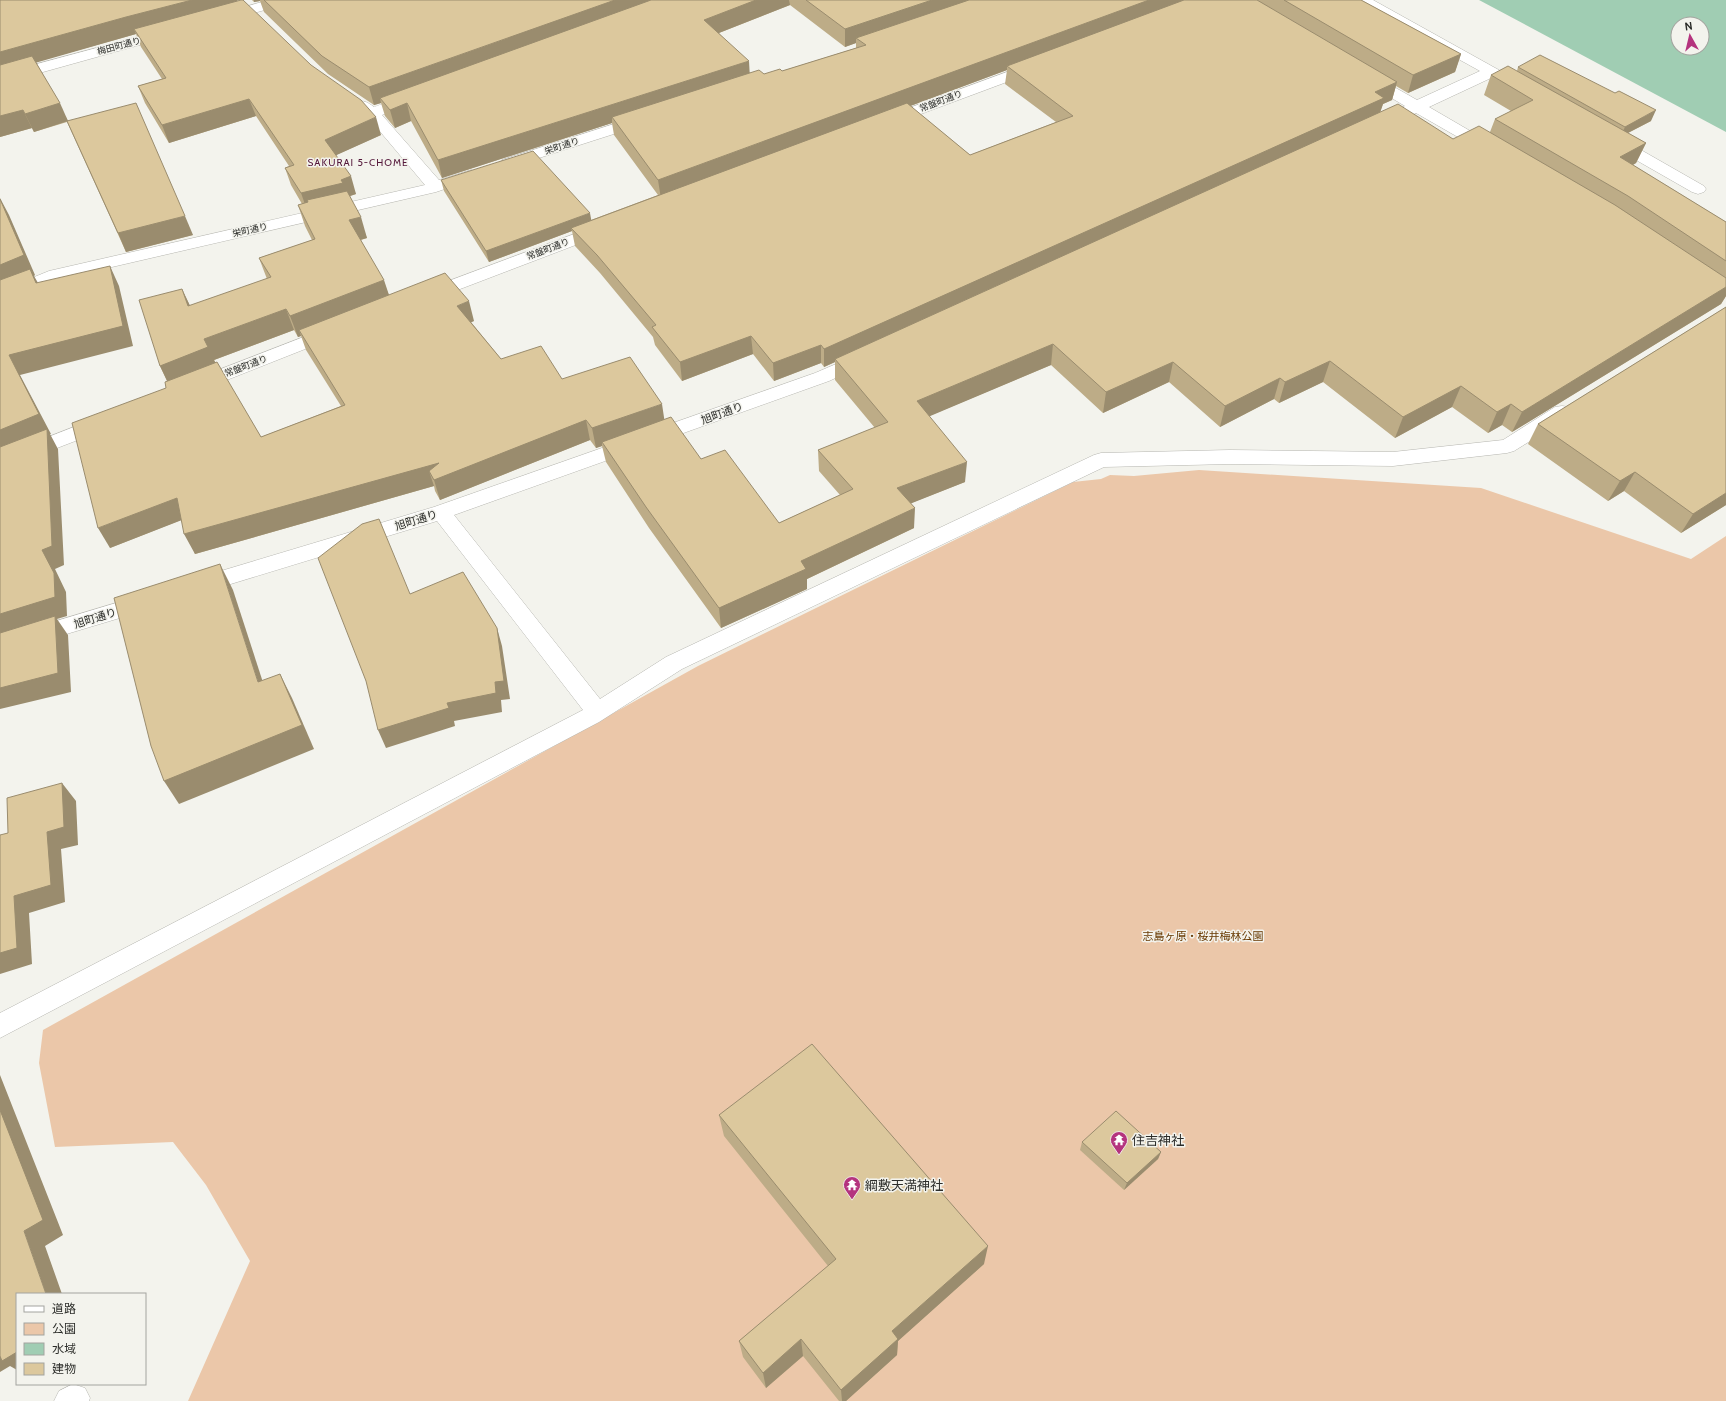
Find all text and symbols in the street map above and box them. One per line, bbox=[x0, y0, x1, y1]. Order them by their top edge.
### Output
north arrow bbox=[1670, 16, 1710, 56]
text: N bbox=[1684, 19, 1693, 34]
street label: 梅田町通り bbox=[96, 34, 142, 57]
street label: 常盤町通り bbox=[918, 87, 964, 114]
street label: 栄町通り bbox=[543, 135, 581, 156]
district label: SAKURAI 5-CHOME bbox=[307, 156, 409, 169]
street label: 栄町通り bbox=[231, 220, 269, 239]
street label: 常盤町通り bbox=[525, 235, 571, 262]
street label: 常盤町通り bbox=[223, 352, 269, 379]
street label: 旭町通り bbox=[699, 399, 745, 427]
street label: 旭町通り bbox=[393, 507, 439, 533]
street label: 旭町通り bbox=[72, 605, 118, 631]
park label: 志島ヶ原・桜井梅林公園 bbox=[1143, 929, 1264, 943]
temple icon: 住吉神社 bbox=[1109, 1130, 1129, 1155]
place label: 住吉神社 bbox=[1132, 1132, 1184, 1148]
temple icon: 綱敷天満神社 bbox=[842, 1175, 862, 1200]
place label: 綱敷天満神社 bbox=[865, 1177, 943, 1193]
legend bbox=[16, 1293, 146, 1385]
text: 道路 bbox=[52, 1301, 76, 1316]
text: 公園 bbox=[52, 1321, 76, 1336]
text: 水域 bbox=[52, 1341, 76, 1356]
text: 建物 bbox=[52, 1361, 76, 1376]

